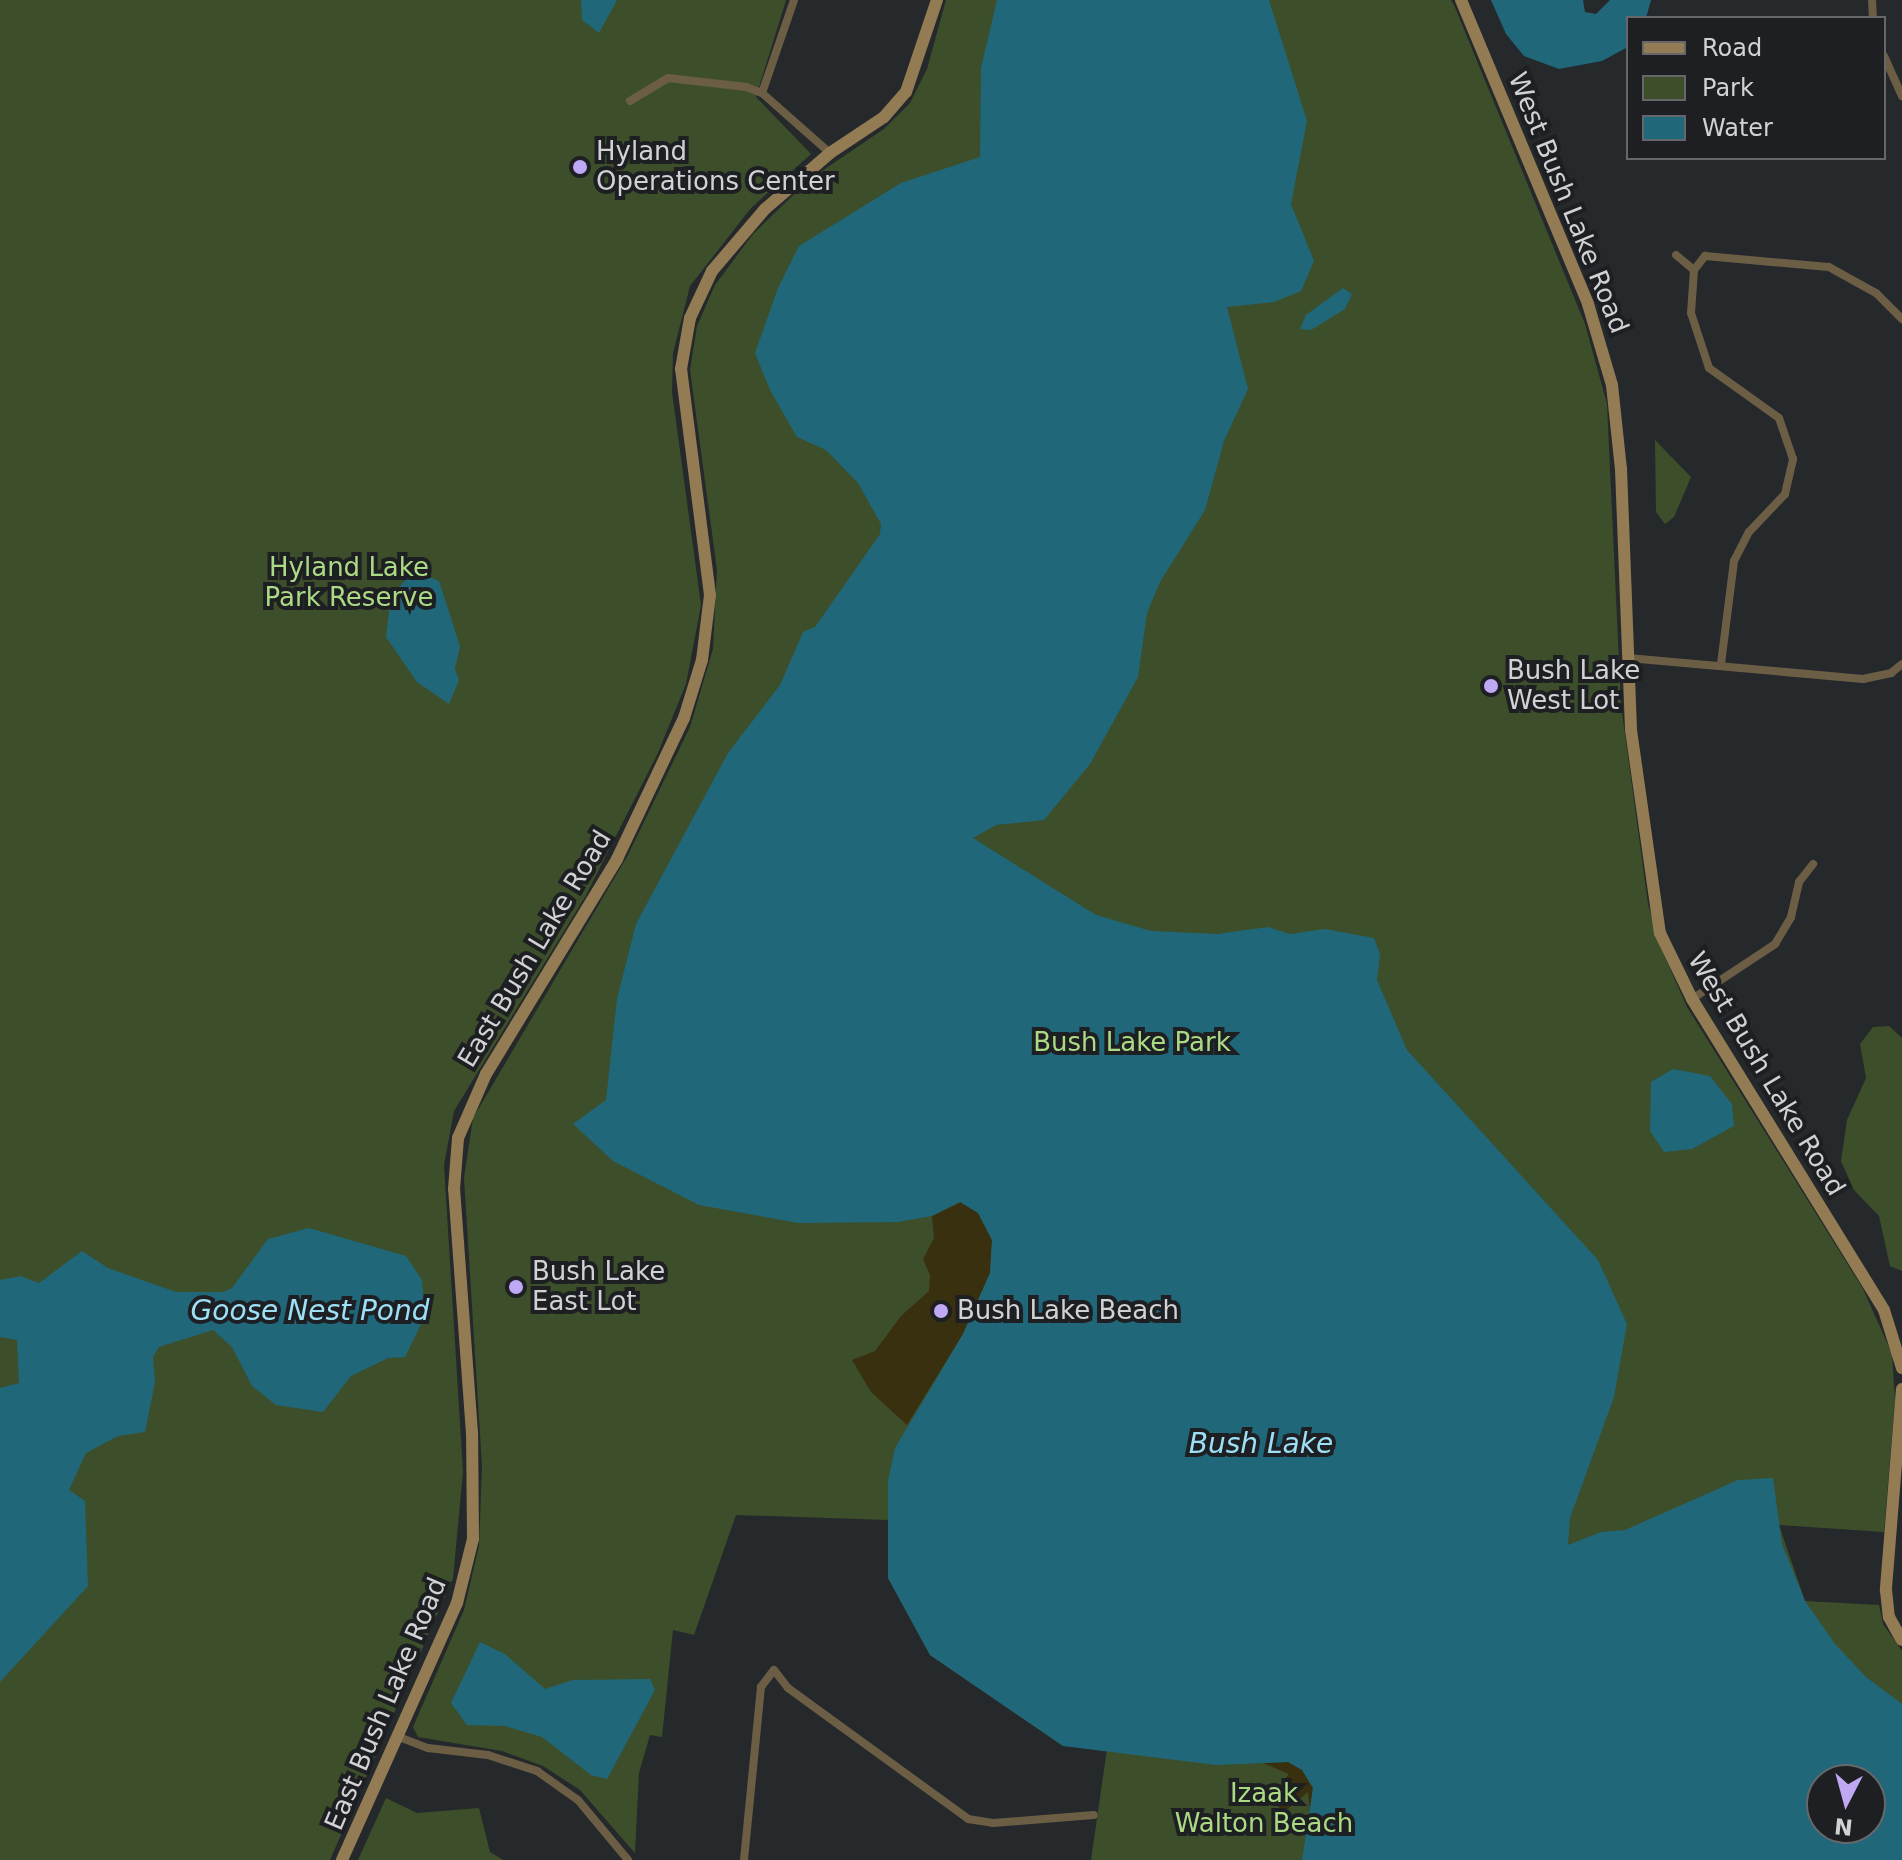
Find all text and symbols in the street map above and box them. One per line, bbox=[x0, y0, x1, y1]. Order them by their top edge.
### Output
legend bbox=[1626, 16, 1886, 160]
text: Road bbox=[1702, 34, 1762, 62]
street label: West Bush Lake Road bbox=[1501, 68, 1635, 338]
text: Park bbox=[1702, 74, 1754, 102]
text: Water bbox=[1702, 114, 1773, 142]
place label: Hyland Operations Center bbox=[596, 136, 835, 198]
marker: Hyland Operations Center bbox=[571, 158, 589, 176]
park label: Hyland Lake Park Reserve bbox=[265, 552, 433, 614]
place label: Bush Lake West Lot bbox=[1507, 655, 1640, 716]
marker: Bush Lake West Lot bbox=[1482, 677, 1500, 695]
street label: East Bush Lake Road bbox=[452, 825, 618, 1073]
street label: West Bush Lake Road bbox=[1681, 946, 1851, 1202]
park label: Bush Lake Park bbox=[1033, 1027, 1231, 1059]
place label: Bush Lake East Lot bbox=[532, 1256, 665, 1318]
marker: Bush Lake East Lot bbox=[507, 1278, 525, 1296]
water label: Goose Nest Pond bbox=[191, 1294, 429, 1328]
place label: Bush Lake Beach bbox=[957, 1295, 1179, 1327]
marker: Bush Lake Beach bbox=[932, 1302, 950, 1320]
water label: Bush Lake bbox=[1189, 1427, 1333, 1461]
street label: East Bush Lake Road bbox=[319, 1573, 453, 1835]
north arrow bbox=[1806, 1764, 1886, 1844]
park label: Izaak Walton Beach bbox=[1175, 1778, 1353, 1840]
text: N bbox=[1833, 1813, 1854, 1840]

